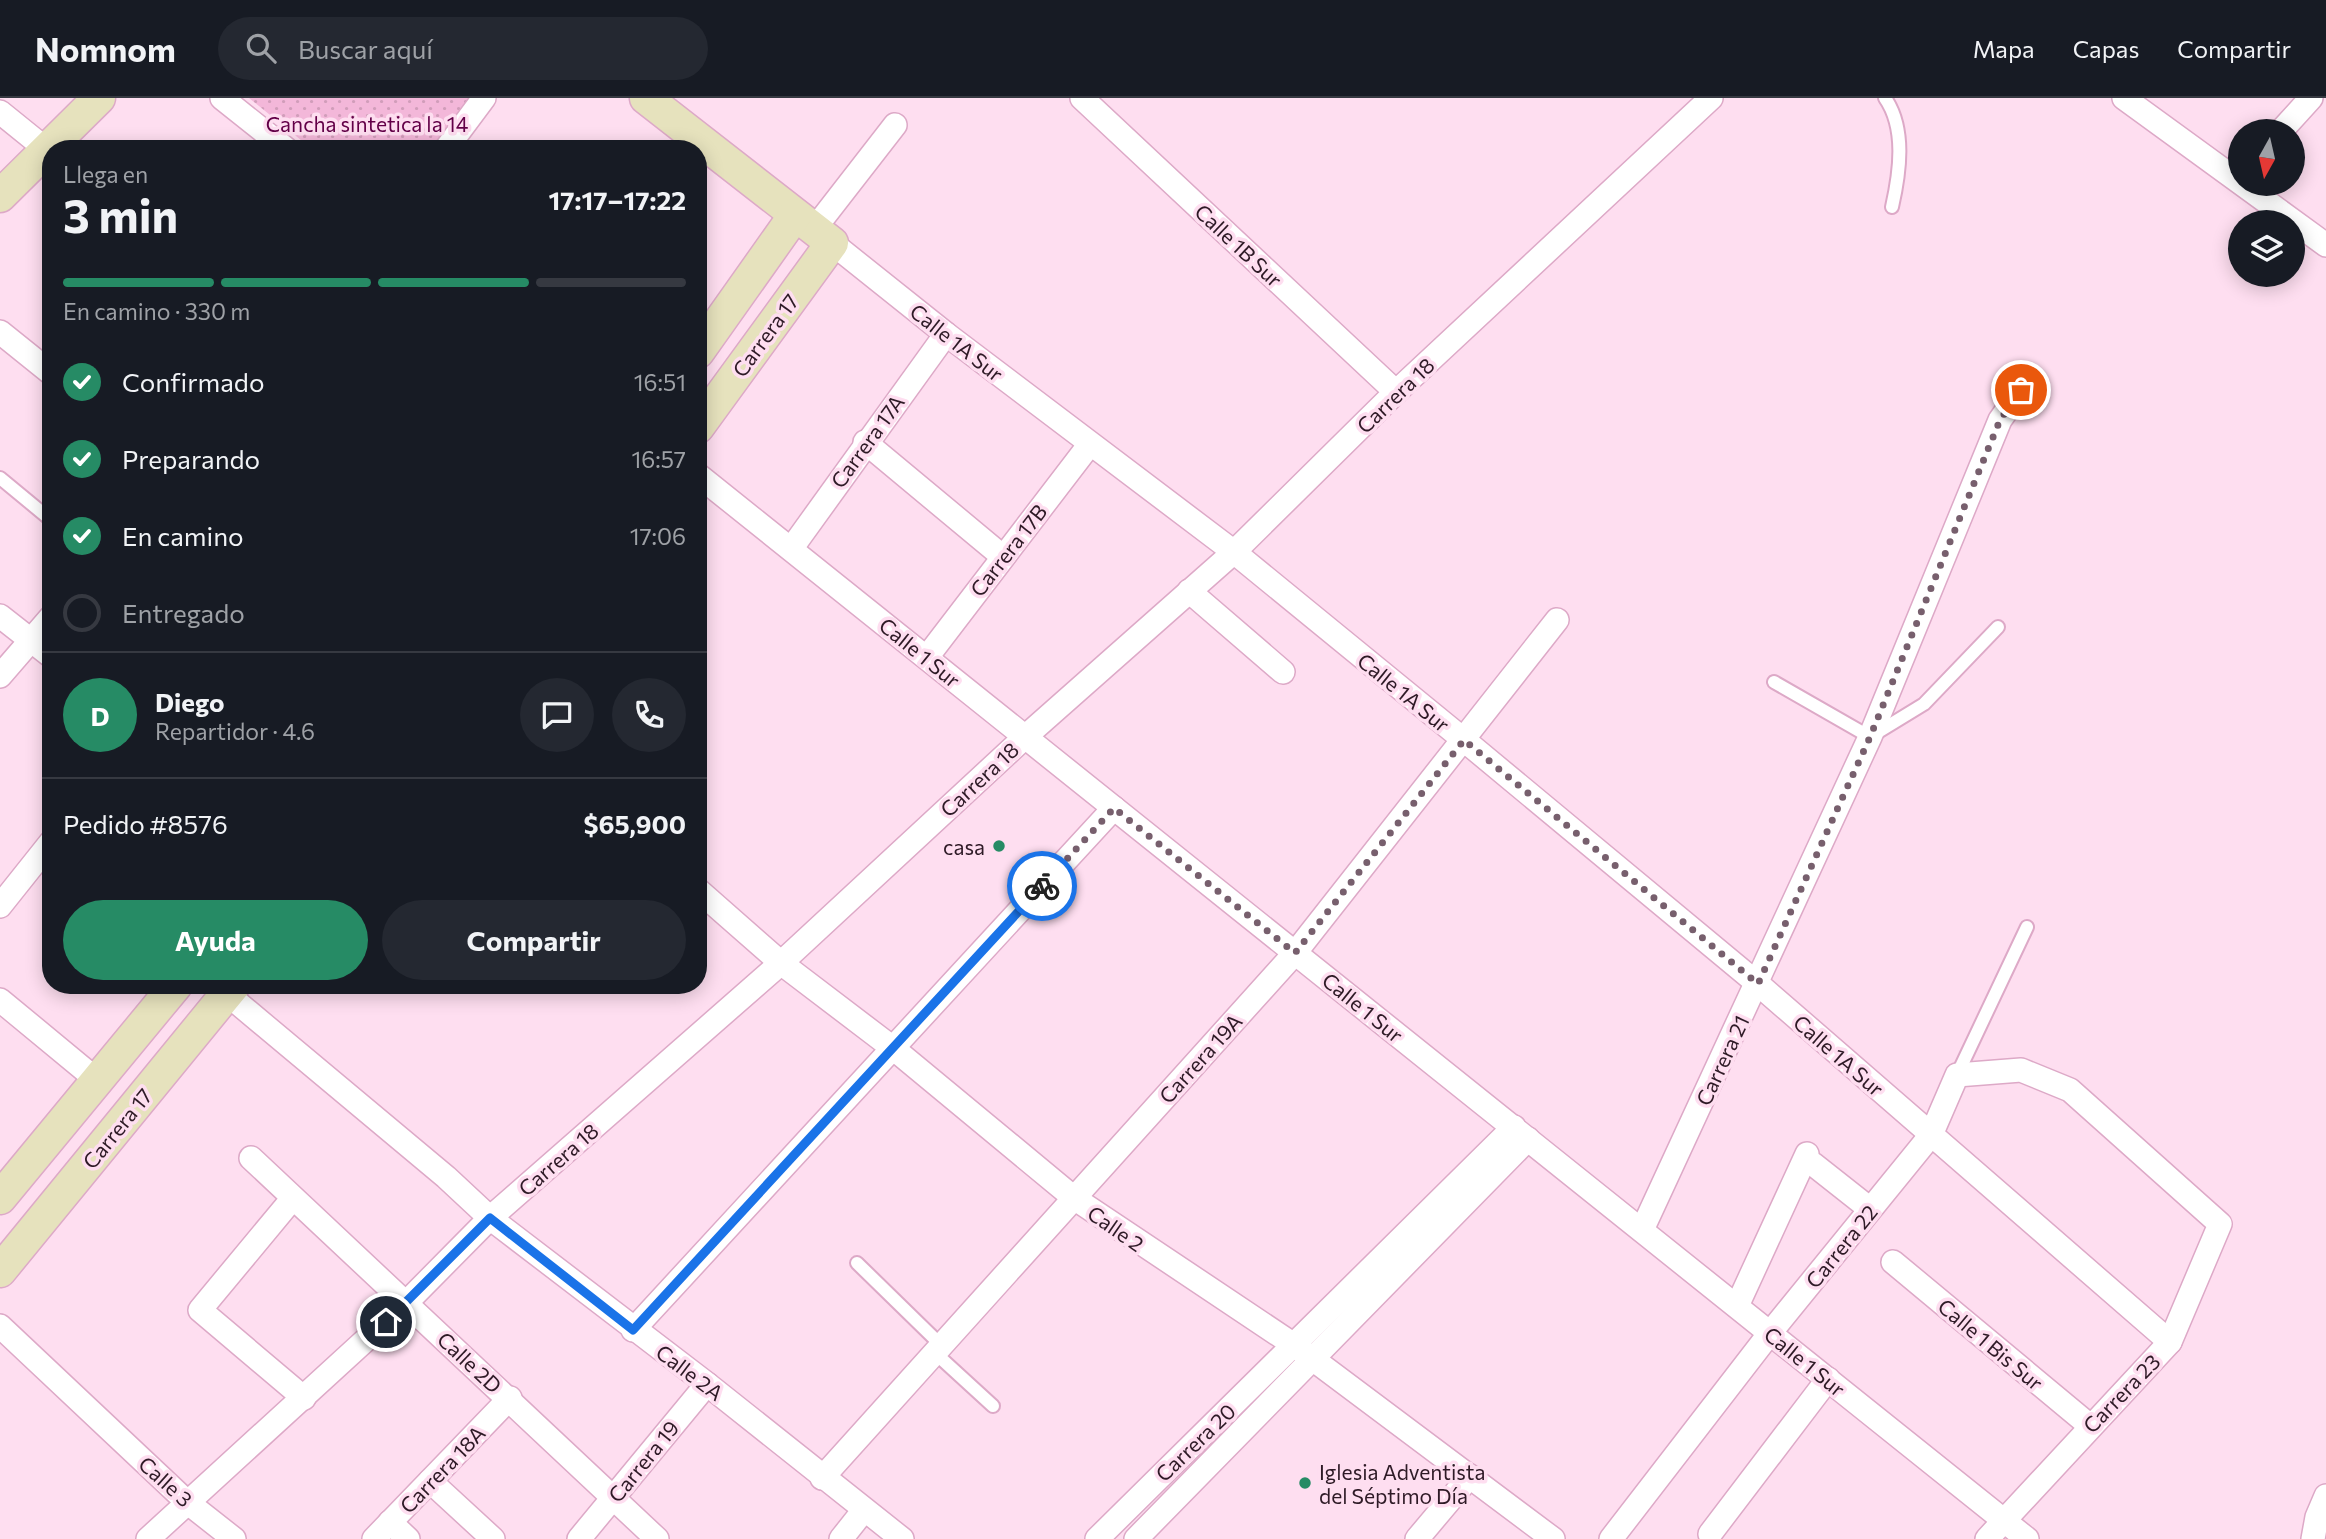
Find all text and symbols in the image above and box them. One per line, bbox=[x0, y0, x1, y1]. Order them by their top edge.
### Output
search box bbox=[218, 17, 708, 80]
text: Nomnom bbox=[35, 28, 176, 69]
icon: search bbox=[242, 29, 280, 67]
text: Buscar aquí bbox=[298, 33, 433, 64]
text: Mapa bbox=[1973, 34, 2035, 63]
text: Capas bbox=[2073, 34, 2139, 63]
text: Compartir bbox=[2177, 34, 2291, 63]
park label: Cancha sintetica la 14 bbox=[266, 111, 469, 136]
north arrow bbox=[2228, 119, 2305, 196]
map controls bbox=[2228, 119, 2305, 287]
text: Llega en bbox=[63, 160, 148, 188]
text: 17:17–17:22 bbox=[549, 184, 686, 215]
text: 3 min bbox=[63, 186, 178, 242]
street label: Calle 1B Sur bbox=[1190, 198, 1288, 292]
button: layers bbox=[2228, 210, 2305, 287]
street label: Carrera 17 bbox=[727, 289, 803, 381]
text: En camino · 330 m bbox=[63, 297, 250, 325]
street label: Calle 1A Sur bbox=[906, 298, 1008, 386]
street label: Carrera 18 bbox=[1351, 352, 1439, 438]
pin bbox=[1991, 360, 2051, 420]
icon: check bbox=[63, 363, 101, 401]
text: Confirmado bbox=[122, 366, 264, 397]
text: 16:51 bbox=[634, 368, 686, 396]
icon: bag bbox=[2002, 371, 2040, 409]
street label: Carrera 17A bbox=[825, 390, 909, 492]
icon: check bbox=[63, 440, 101, 478]
text: Preparando bbox=[122, 443, 260, 474]
text: 16:57 bbox=[631, 445, 686, 473]
street label: Carrera 17B bbox=[964, 499, 1052, 601]
icon: check bbox=[63, 517, 101, 555]
text: En camino bbox=[122, 520, 244, 551]
text: 17:06 bbox=[630, 522, 686, 550]
text: Entregado bbox=[122, 597, 245, 628]
street label: Calle 1 Sur bbox=[875, 612, 965, 692]
street label: Calle 1A Sur bbox=[1353, 647, 1455, 737]
button: chat bbox=[520, 678, 594, 752]
button: phone bbox=[612, 678, 686, 752]
text: Diego bbox=[155, 686, 225, 717]
text: D bbox=[90, 700, 110, 731]
text: Repartidor · 4.6 bbox=[155, 717, 315, 745]
street label: Carrera 18 bbox=[935, 737, 1023, 821]
text: Pedido #8576 bbox=[63, 808, 228, 839]
text: $65,900 bbox=[583, 808, 686, 839]
place label: casa bbox=[943, 834, 985, 859]
marker: casa bbox=[991, 838, 1007, 854]
courier bbox=[1007, 851, 1077, 921]
icon: bike bbox=[1023, 867, 1061, 905]
button: Ayuda bbox=[63, 900, 368, 980]
button: Compartir bbox=[382, 900, 686, 980]
street label: Calle 1 Sur bbox=[1318, 967, 1408, 1047]
street label: Carrera 19A bbox=[1153, 1008, 1247, 1108]
street label: Calle 1A Sur bbox=[1789, 1009, 1889, 1101]
street label: Carrera 21 bbox=[1690, 1011, 1754, 1109]
street label: Carrera 17 bbox=[77, 1083, 157, 1173]
street label: Carrera 18 bbox=[513, 1117, 603, 1201]
street label: Calle 2 bbox=[1083, 1200, 1149, 1256]
street label: Carrera 22 bbox=[1800, 1200, 1882, 1292]
pin bbox=[356, 1292, 416, 1352]
street label: Calle 1 Bis Sur bbox=[1934, 1293, 2048, 1395]
icon: home bbox=[367, 1303, 405, 1341]
street label: Calle 1 Sur bbox=[1760, 1321, 1850, 1401]
street label: Calle 2D bbox=[433, 1326, 507, 1398]
street label: Calle 2A bbox=[652, 1339, 728, 1405]
street label: Carrera 23 bbox=[2077, 1348, 2165, 1438]
street label: Carrera 20 bbox=[1150, 1398, 1240, 1486]
street label: Carrera 19 bbox=[603, 1415, 683, 1507]
street label: Carrera 18A bbox=[394, 1420, 490, 1518]
street label: Calle 3 bbox=[134, 1451, 198, 1511]
place label: Iglesia Adventista del Séptimo Día bbox=[1319, 1459, 1485, 1508]
marker: Iglesia Adventista del Séptimo Día bbox=[1297, 1475, 1313, 1491]

